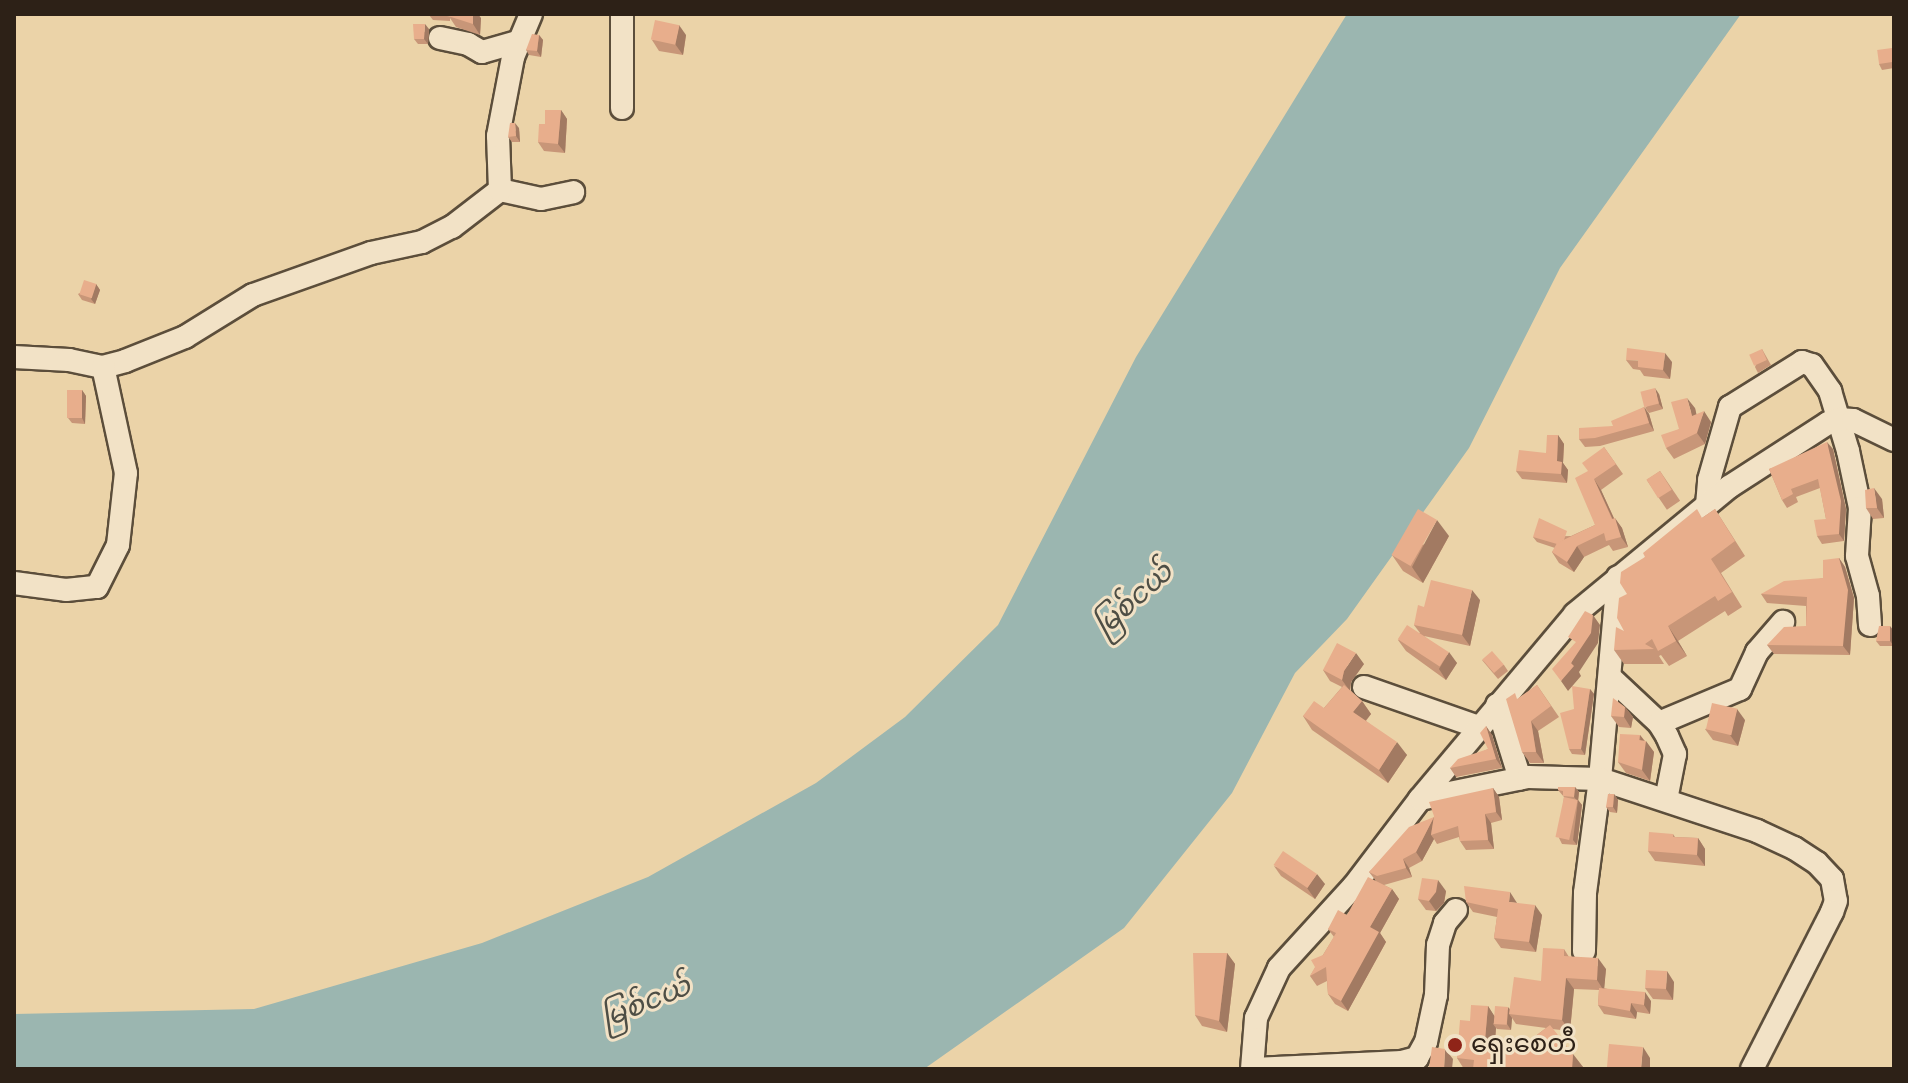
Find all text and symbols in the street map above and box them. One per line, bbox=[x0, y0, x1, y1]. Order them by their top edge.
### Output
water label: မြစ်ငယ် bbox=[1088, 556, 1180, 644]
water label: မြစ်ငယ် bbox=[596, 970, 696, 1036]
place label: ရှေးစေတီ bbox=[1471, 1029, 1577, 1061]
marker: ရှေးစေတီ bbox=[1446, 1036, 1464, 1054]

